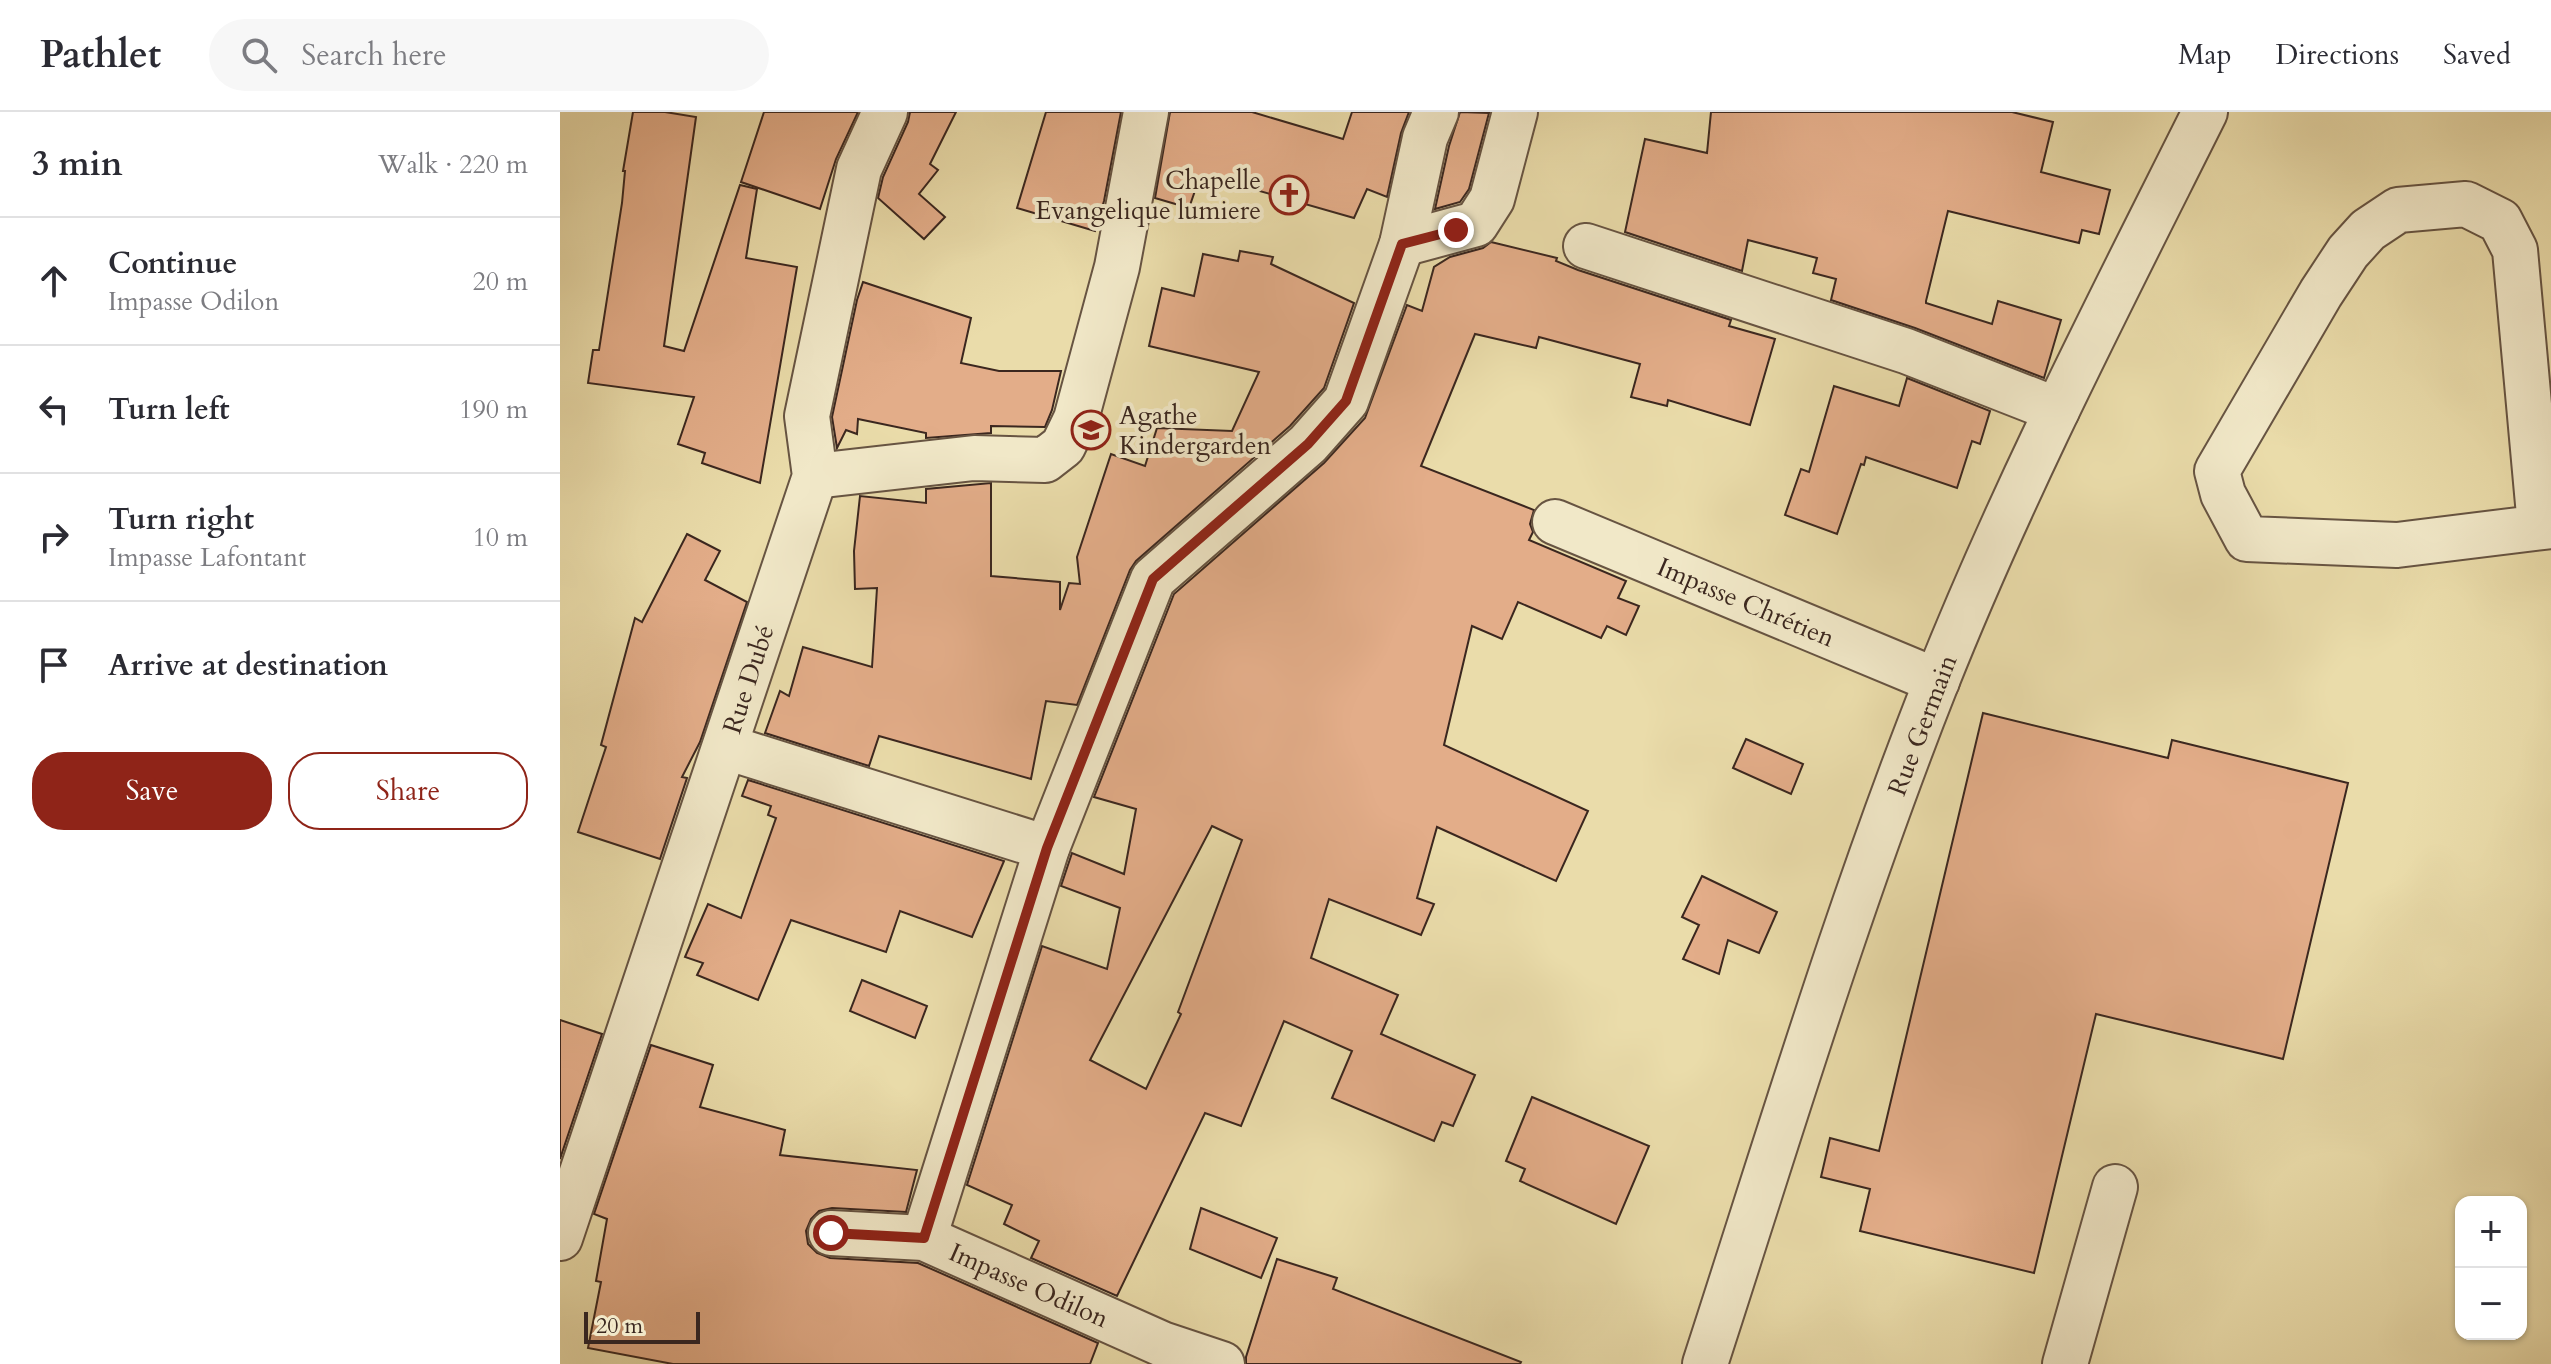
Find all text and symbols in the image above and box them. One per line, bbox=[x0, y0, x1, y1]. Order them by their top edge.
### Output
search box bbox=[209, 19, 769, 91]
text: Pathlet bbox=[40, 29, 161, 81]
icon: search bbox=[237, 33, 281, 77]
text: Search here bbox=[301, 35, 447, 76]
text: Map bbox=[2178, 36, 2232, 74]
text: Directions bbox=[2276, 36, 2399, 74]
text: Saved bbox=[2443, 36, 2511, 74]
text: 3 min bbox=[32, 141, 123, 187]
text: Walk · 220 m bbox=[378, 147, 528, 182]
place label: Chapelle Evangelique lumiere bbox=[1035, 163, 1261, 228]
church icon: Chapelle Evangelique lumiere bbox=[1268, 174, 1310, 216]
route end bbox=[1438, 212, 1474, 248]
text: Continue bbox=[108, 243, 237, 284]
icon: ahead bbox=[32, 259, 76, 303]
text: 20 m bbox=[472, 264, 528, 299]
text: Impasse Odilon bbox=[108, 284, 279, 319]
icon: left bbox=[32, 387, 76, 431]
text: Turn left bbox=[108, 389, 230, 430]
text: 190 m bbox=[459, 392, 528, 427]
place label: Agathe Kindergarden bbox=[1119, 398, 1272, 463]
school or university icon: Agathe Kindergarden bbox=[1070, 409, 1112, 451]
text: Turn right bbox=[108, 499, 254, 540]
icon: right bbox=[32, 515, 76, 559]
text: 10 m bbox=[472, 520, 528, 555]
text: Impasse Lafontant bbox=[108, 540, 306, 575]
street label: Impasse Chrétien bbox=[1652, 549, 1840, 656]
street label: Rue Dubé bbox=[714, 620, 782, 738]
icon: arrive bbox=[32, 643, 76, 687]
text: Arrive at destination bbox=[108, 645, 388, 686]
street label: Rue Germain bbox=[1880, 650, 1965, 801]
button: Save bbox=[32, 752, 272, 830]
button: Share bbox=[288, 752, 528, 830]
map controls bbox=[2455, 1196, 2527, 1340]
button: + bbox=[2455, 1196, 2527, 1268]
route start bbox=[813, 1215, 849, 1251]
street label: Impasse Odilon bbox=[943, 1235, 1114, 1336]
button: − bbox=[2455, 1268, 2527, 1340]
scale bar bbox=[584, 1308, 700, 1344]
text: 20 m bbox=[596, 1311, 643, 1341]

